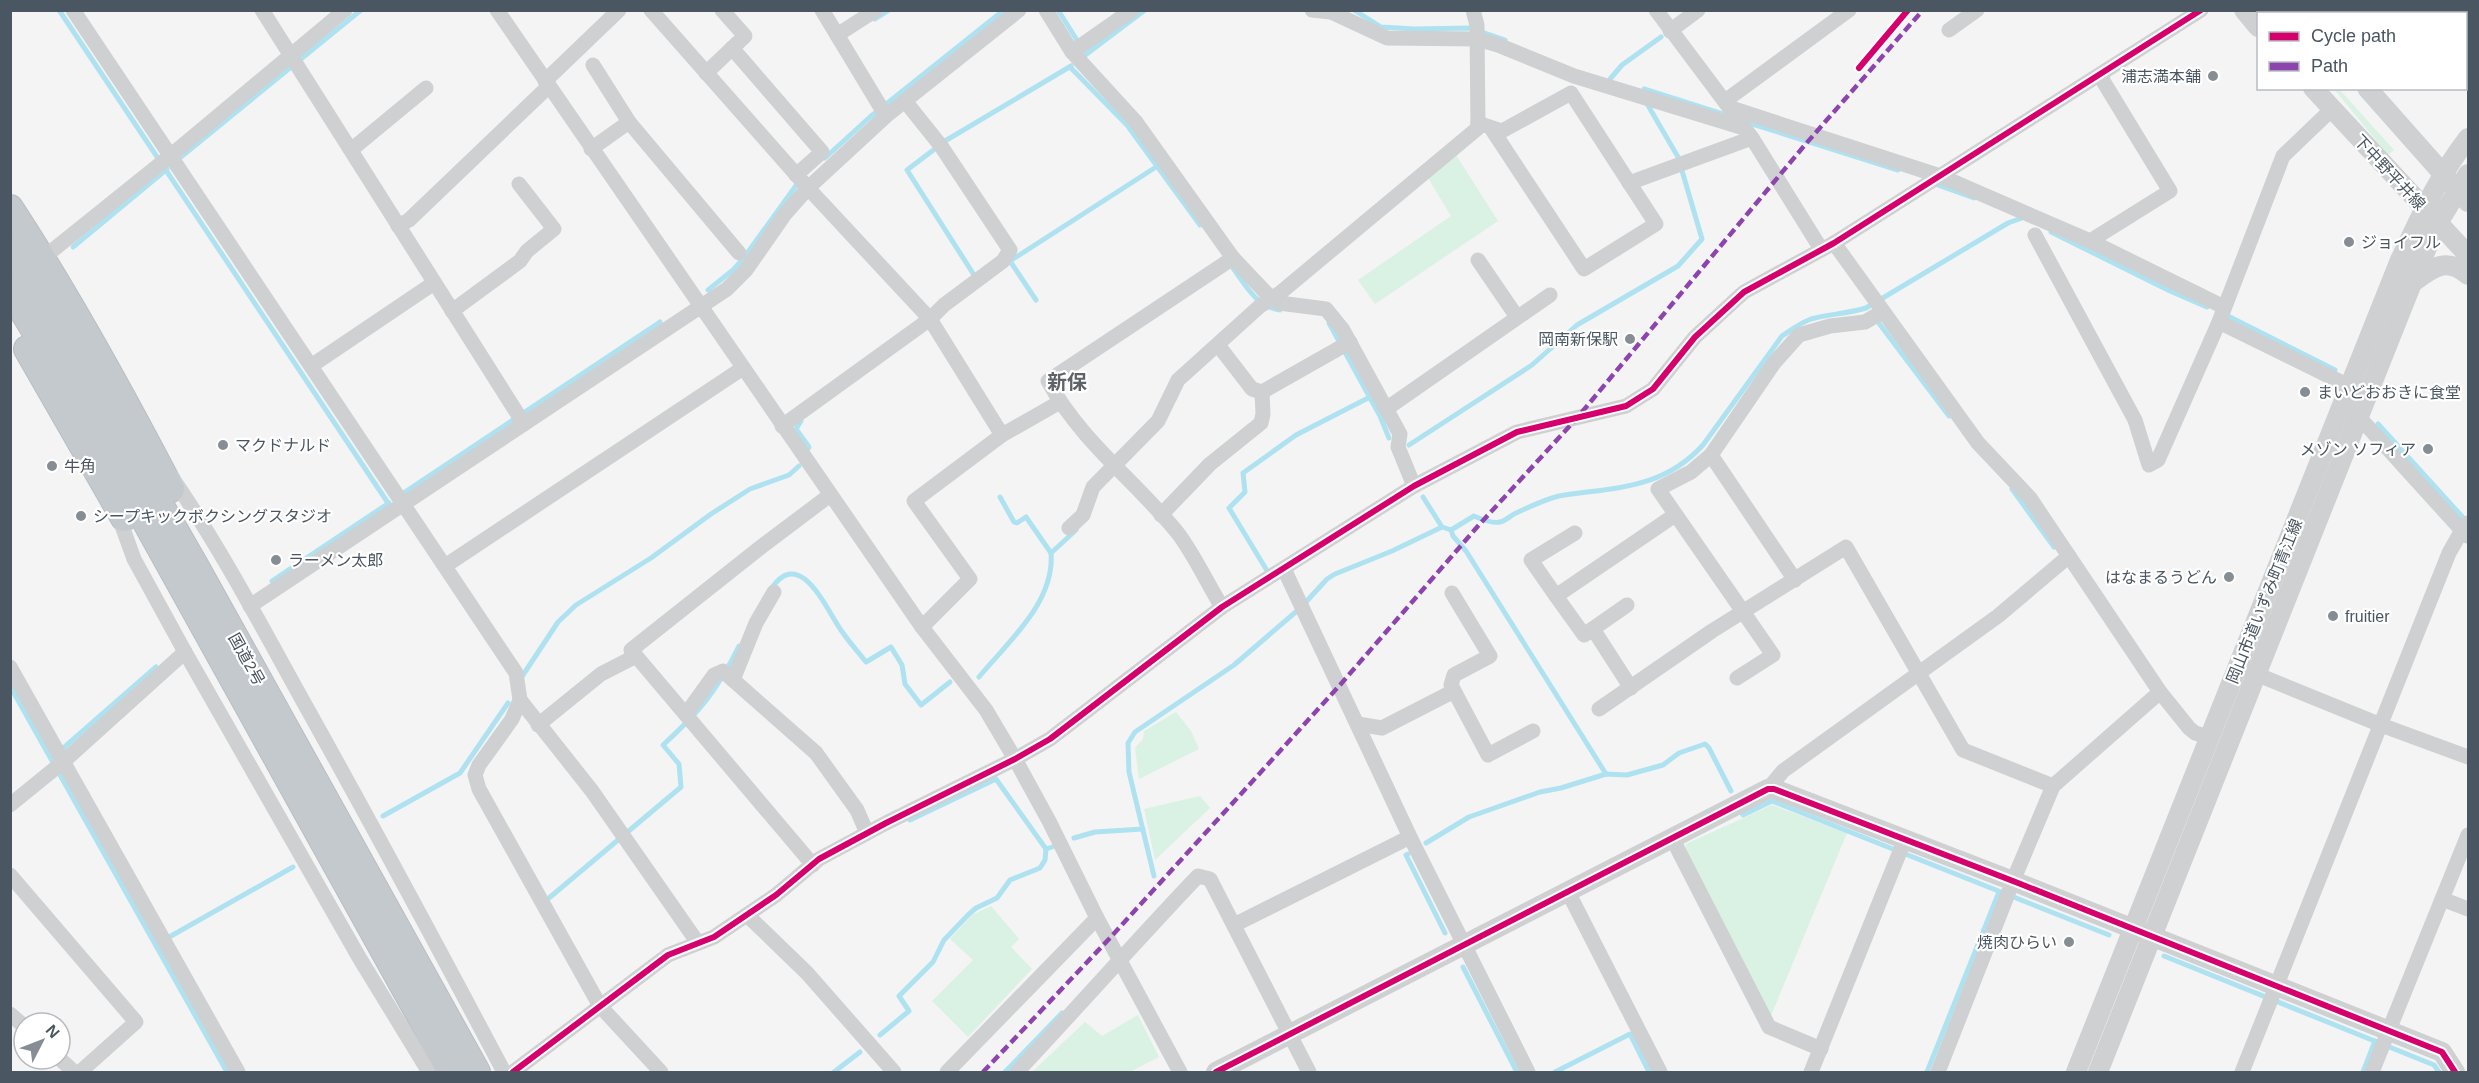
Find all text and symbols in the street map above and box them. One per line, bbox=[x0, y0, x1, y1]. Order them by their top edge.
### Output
legend bbox=[2257, 12, 2467, 90]
text: Cycle path bbox=[2311, 26, 2396, 46]
text: Path bbox=[2311, 56, 2348, 76]
place label: 浦志満本舗 bbox=[2121, 68, 2201, 85]
marker: 浦志満本舗 bbox=[2206, 69, 2220, 83]
street label: 下中野平井線 bbox=[2351, 131, 2429, 213]
place label: ジョイフル bbox=[2361, 234, 2441, 251]
marker: ジョイフル bbox=[2342, 235, 2356, 249]
place label: 岡南新保駅 bbox=[1538, 331, 1618, 348]
marker: 岡南新保駅 bbox=[1623, 332, 1637, 346]
district label: 新保 bbox=[1047, 371, 1087, 393]
place label: まいどおおきに食堂 bbox=[2317, 384, 2461, 401]
marker: まいどおおきに食堂 bbox=[2298, 385, 2312, 399]
place label: マクドナルド bbox=[235, 437, 331, 454]
marker: マクドナルド bbox=[216, 438, 230, 452]
place label: メゾン ソフィア bbox=[2300, 441, 2416, 458]
marker: メゾン ソフィア bbox=[2421, 442, 2435, 456]
place label: 牛角 bbox=[64, 458, 96, 475]
marker: 牛角 bbox=[45, 459, 59, 473]
place label: シープキックボクシングスタジオ bbox=[93, 508, 332, 525]
marker: シープキックボクシングスタジオ bbox=[74, 509, 88, 523]
street label: 岡山市道いずみ町青江線 bbox=[2224, 516, 2305, 686]
place label: ラーメン太郎 bbox=[288, 552, 383, 569]
marker: ラーメン太郎 bbox=[269, 553, 283, 567]
place label: はなまるうどん bbox=[2105, 569, 2217, 586]
marker: はなまるうどん bbox=[2222, 570, 2236, 584]
place label: fruitier bbox=[2345, 608, 2390, 625]
marker: fruitier bbox=[2326, 609, 2340, 623]
street label: 国道2号 bbox=[225, 630, 268, 688]
place label: 焼肉ひらい bbox=[1977, 934, 2057, 951]
marker: 焼肉ひらい bbox=[2062, 935, 2076, 949]
north arrow bbox=[12, 1011, 72, 1071]
text: N bbox=[43, 1021, 63, 1041]

